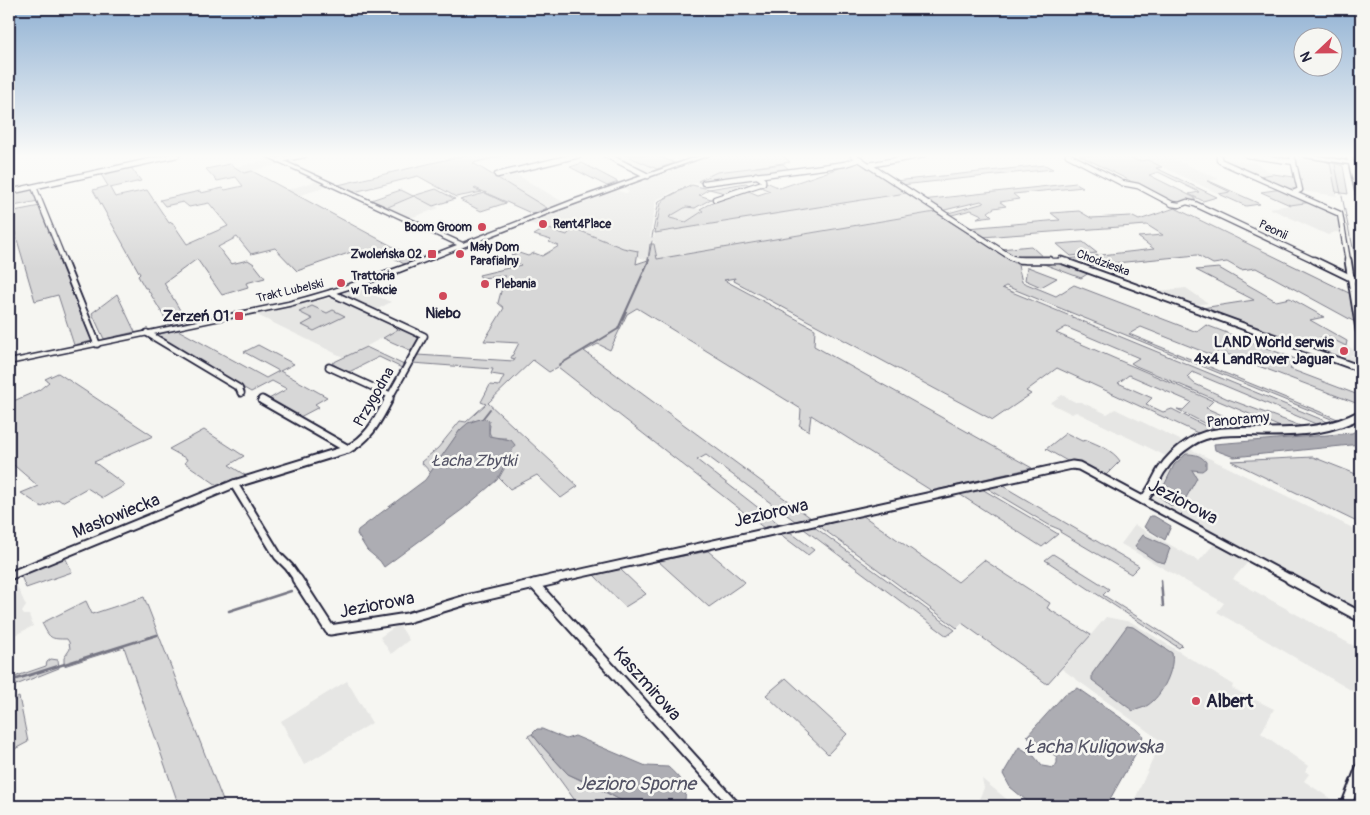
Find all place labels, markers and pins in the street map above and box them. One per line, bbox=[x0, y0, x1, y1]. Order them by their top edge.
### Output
place label: Rent4Place bbox=[553, 217, 612, 232]
marker: Rent4Place bbox=[537, 218, 549, 230]
place label: Boom Groom bbox=[404, 220, 472, 235]
marker: Boom Groom bbox=[476, 221, 488, 233]
place label: Mały Dom Parafialny bbox=[470, 240, 520, 269]
place label: Zwoleńska 02 bbox=[350, 247, 422, 262]
marker: Zwoleńska 02 bbox=[426, 248, 438, 260]
marker: Mały Dom Parafialny bbox=[454, 248, 466, 260]
place label: Trattoria w Trakcie bbox=[350, 269, 398, 298]
marker: Trattoria w Trakcie bbox=[335, 277, 347, 289]
place label: Plebania bbox=[495, 277, 536, 292]
marker: Plebania bbox=[479, 278, 491, 290]
marker: Niebo bbox=[437, 290, 449, 302]
place label: Niebo bbox=[425, 304, 461, 323]
place label: Zerzeń 01 bbox=[163, 307, 229, 326]
marker: Zerzeń 01 bbox=[233, 310, 245, 322]
place label: LAND World serwis 4x4 LandRover Jaguar bbox=[1194, 333, 1335, 369]
marker: LAND World serwis 4x4 LandRover Jaguar bbox=[1338, 345, 1350, 357]
place label: Albert bbox=[1206, 690, 1254, 713]
marker: Albert bbox=[1190, 695, 1202, 707]

